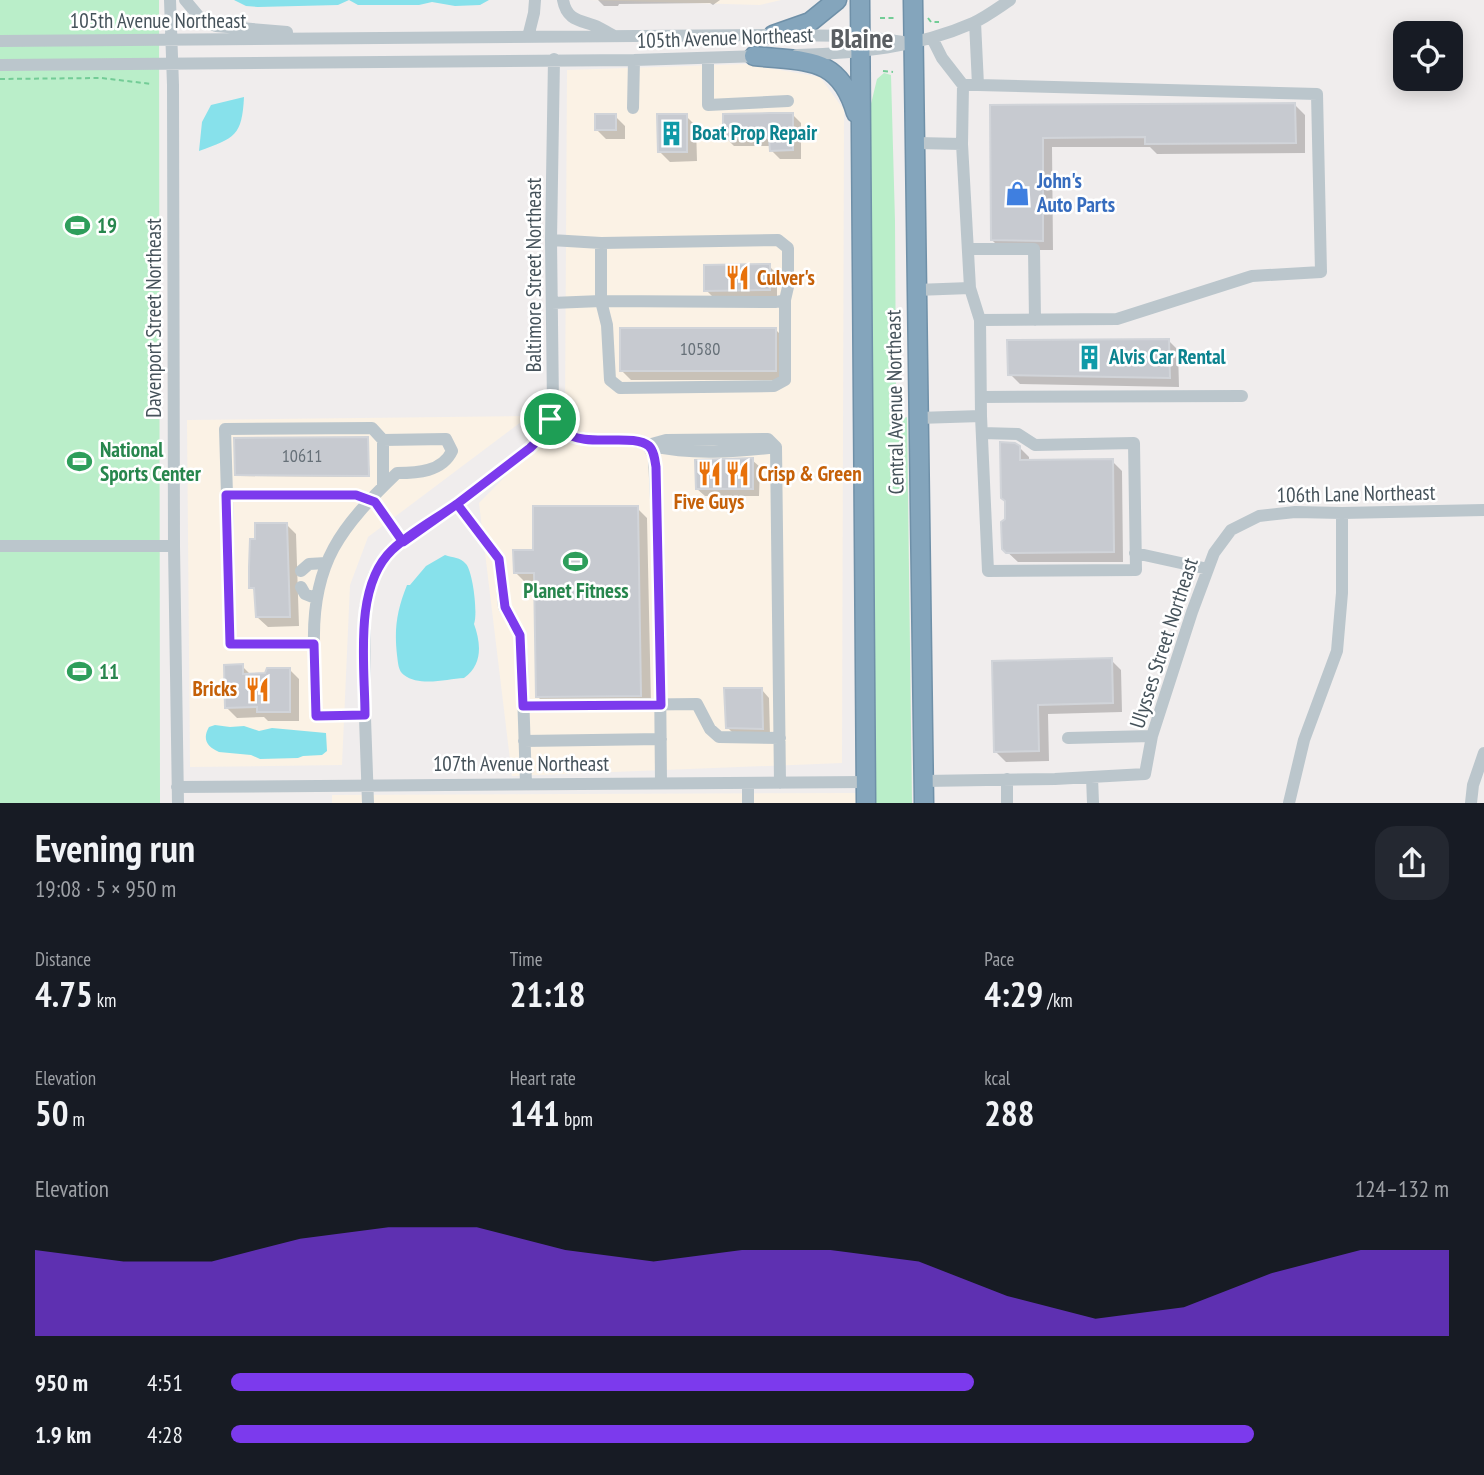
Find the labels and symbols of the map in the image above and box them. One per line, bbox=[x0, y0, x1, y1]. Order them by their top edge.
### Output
street label: 105th Avenue Northeast bbox=[70, 7, 246, 34]
district label: Blaine bbox=[831, 19, 893, 56]
street label: 105th Avenue Northeast bbox=[636, 21, 814, 54]
building icon: Boat Prop Repair bbox=[658, 119, 686, 147]
place label: Boat Prop Repair bbox=[692, 119, 818, 146]
place label: John's Auto Parts bbox=[1036, 167, 1115, 218]
street label: Baltimore Street Northeast bbox=[520, 177, 547, 372]
shop icon: John's Auto Parts bbox=[1003, 179, 1031, 207]
sports icon: 19 bbox=[63, 212, 91, 240]
place label: 19 bbox=[97, 212, 117, 239]
street label: Davenport Street Northeast bbox=[140, 218, 167, 418]
restaurant icon: Culver's bbox=[723, 264, 751, 292]
place label: Culver's bbox=[757, 264, 815, 291]
street label: Central Avenue Northeast bbox=[879, 309, 910, 495]
house number: 10580 bbox=[680, 337, 720, 360]
building icon: Alvis Car Rental bbox=[1075, 343, 1103, 371]
place label: Alvis Car Rental bbox=[1108, 343, 1227, 370]
pin bbox=[520, 389, 580, 449]
place label: National Sports Center bbox=[100, 436, 202, 487]
house number: 10611 bbox=[282, 444, 322, 467]
sports icon: National Sports Center bbox=[66, 448, 94, 476]
restaurant icon: Five Guys bbox=[695, 459, 723, 487]
restaurant icon: Crisp & Green bbox=[724, 460, 752, 488]
place label: Crisp & Green bbox=[758, 460, 862, 487]
street label: 106th Lane Northeast bbox=[1276, 479, 1436, 508]
place label: Five Guys bbox=[674, 488, 744, 515]
sports icon: Planet Fitness bbox=[562, 548, 590, 576]
street label: Ulysses Street Northeast bbox=[1123, 554, 1204, 732]
place label: Planet Fitness bbox=[523, 577, 629, 604]
sports icon: 11 bbox=[65, 658, 93, 686]
place label: 11 bbox=[99, 658, 119, 685]
place label: Bricks bbox=[192, 675, 237, 702]
restaurant icon: Bricks bbox=[243, 675, 271, 703]
street label: 107th Avenue Northeast bbox=[433, 750, 609, 777]

